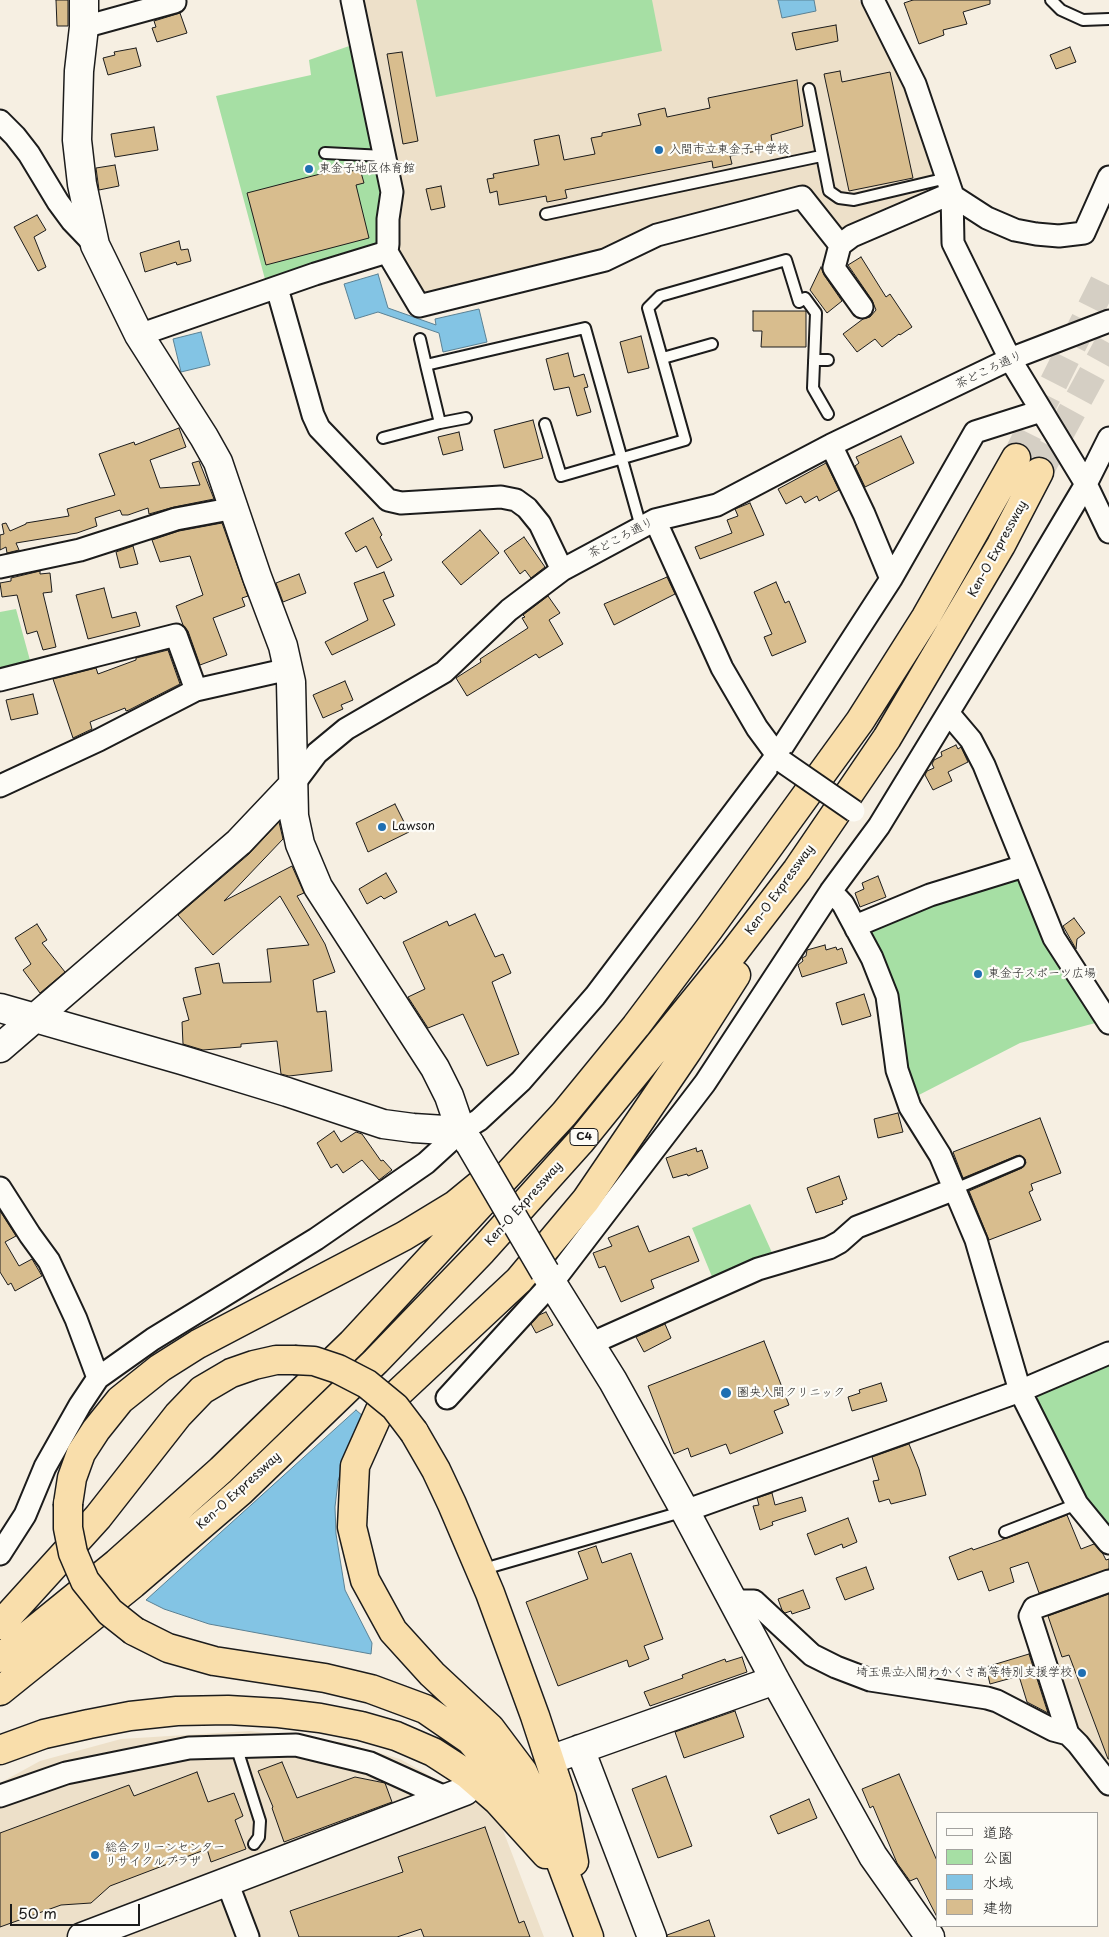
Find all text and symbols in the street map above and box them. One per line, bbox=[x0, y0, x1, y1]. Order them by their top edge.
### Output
place label: 入間市立東金子中学校 bbox=[669, 143, 789, 157]
marker: 入間市立東金子中学校 bbox=[653, 144, 665, 156]
place label: 東金子地区体育館 bbox=[319, 162, 415, 176]
marker: 東金子地区体育館 bbox=[303, 163, 315, 175]
street label: 茶どころ通り bbox=[953, 348, 1025, 392]
street label: Ken-O Expressway bbox=[965, 498, 1031, 600]
street label: 茶どころ通り bbox=[586, 515, 656, 561]
place label: Lawson bbox=[392, 820, 435, 834]
marker: Lawson bbox=[376, 821, 388, 833]
street label: Ken-O Expressway bbox=[742, 842, 818, 938]
place label: 東金子スポーツ広場 bbox=[988, 967, 1096, 981]
marker: 東金子スポーツ広場 bbox=[972, 968, 984, 980]
road number: C4 bbox=[570, 1128, 598, 1146]
street label: Ken-O Expressway bbox=[482, 1159, 566, 1249]
marker: 圏央入間クリニック bbox=[719, 1386, 733, 1400]
place label: 圏央入間クリニック bbox=[737, 1386, 845, 1400]
street label: Ken-O Expressway bbox=[194, 1449, 284, 1533]
place label: 埼玉県立入間わかくさ高等特別支援学校 bbox=[856, 1666, 1072, 1680]
marker: 埼玉県立入間わかくさ高等特別支援学校 bbox=[1076, 1667, 1088, 1679]
legend bbox=[936, 1812, 1099, 1927]
text: 道路 bbox=[983, 1820, 1013, 1843]
place label: 総合クリーンセンター リサイクルプラザ bbox=[105, 1841, 225, 1869]
text: 公園 bbox=[983, 1845, 1013, 1868]
marker: 総合クリーンセンター リサイクルプラザ bbox=[89, 1849, 101, 1861]
text: 水域 bbox=[983, 1870, 1013, 1893]
scale bar bbox=[12, 1894, 142, 1926]
text: 建物 bbox=[983, 1895, 1013, 1918]
text: 50 m bbox=[18, 1901, 57, 1924]

